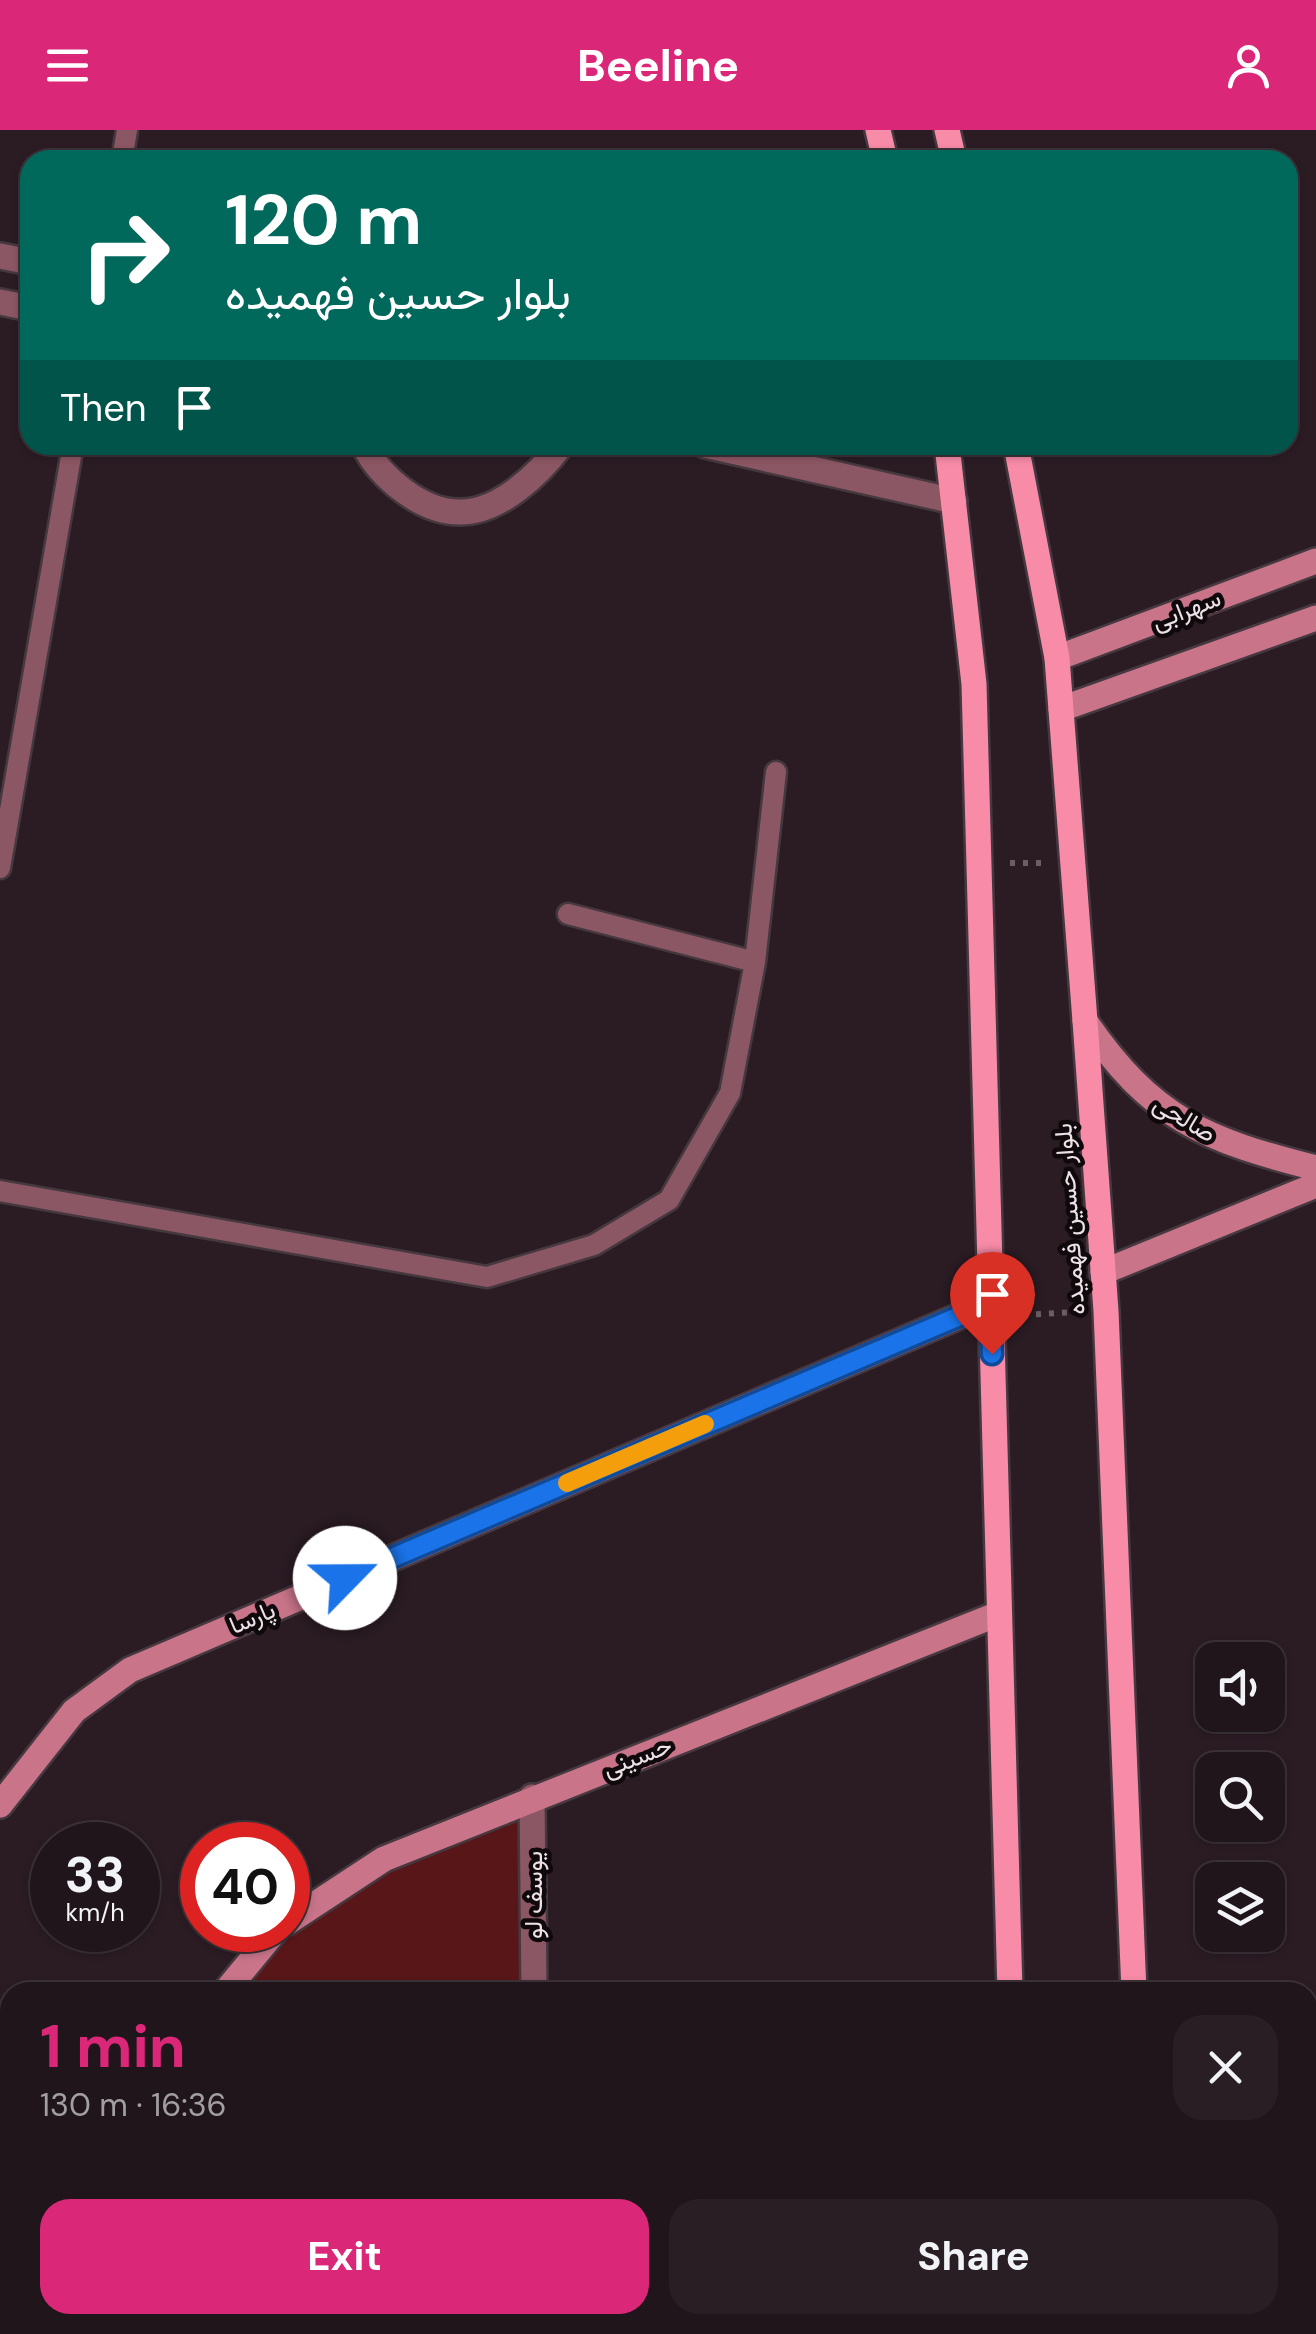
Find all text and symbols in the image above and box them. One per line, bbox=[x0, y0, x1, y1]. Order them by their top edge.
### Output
text: Beeline bbox=[577, 36, 739, 95]
icon: menu bbox=[40, 38, 95, 93]
icon: person bbox=[1221, 38, 1276, 93]
text: 120 m bbox=[225, 175, 422, 266]
icon: right bbox=[60, 190, 190, 320]
text: بلوار حسین فهمیده bbox=[225, 264, 571, 323]
icon: arrive bbox=[167, 380, 222, 435]
text: Then bbox=[60, 383, 147, 433]
street label: سهرابی bbox=[1147, 581, 1226, 638]
street label: صالحی bbox=[1147, 1087, 1222, 1150]
street label: بلوار حسین فهمیده bbox=[1046, 1122, 1093, 1316]
pin bbox=[950, 1252, 1035, 1355]
icon: arrive bbox=[965, 1267, 1020, 1322]
position arrow bbox=[293, 1526, 397, 1630]
street label: پارسا bbox=[224, 1593, 280, 1642]
map controls bbox=[1195, 1642, 1285, 1952]
button: sound bbox=[1195, 1642, 1285, 1732]
street label: حسینی bbox=[598, 1728, 677, 1785]
button: search bbox=[1195, 1752, 1285, 1842]
speed limit sign: 40 bbox=[180, 1822, 310, 1952]
text: 33 bbox=[65, 1842, 125, 1908]
street label: یوسف لو bbox=[517, 1851, 550, 1939]
button: layers bbox=[1195, 1862, 1285, 1952]
text: km/h bbox=[65, 1896, 125, 1929]
text: 1 min bbox=[40, 2007, 186, 2086]
button: close bbox=[1173, 2015, 1278, 2120]
text: 130 m · 16:36 bbox=[40, 2084, 227, 2126]
button: Exit bbox=[40, 2199, 649, 2314]
button: Share bbox=[669, 2199, 1278, 2314]

